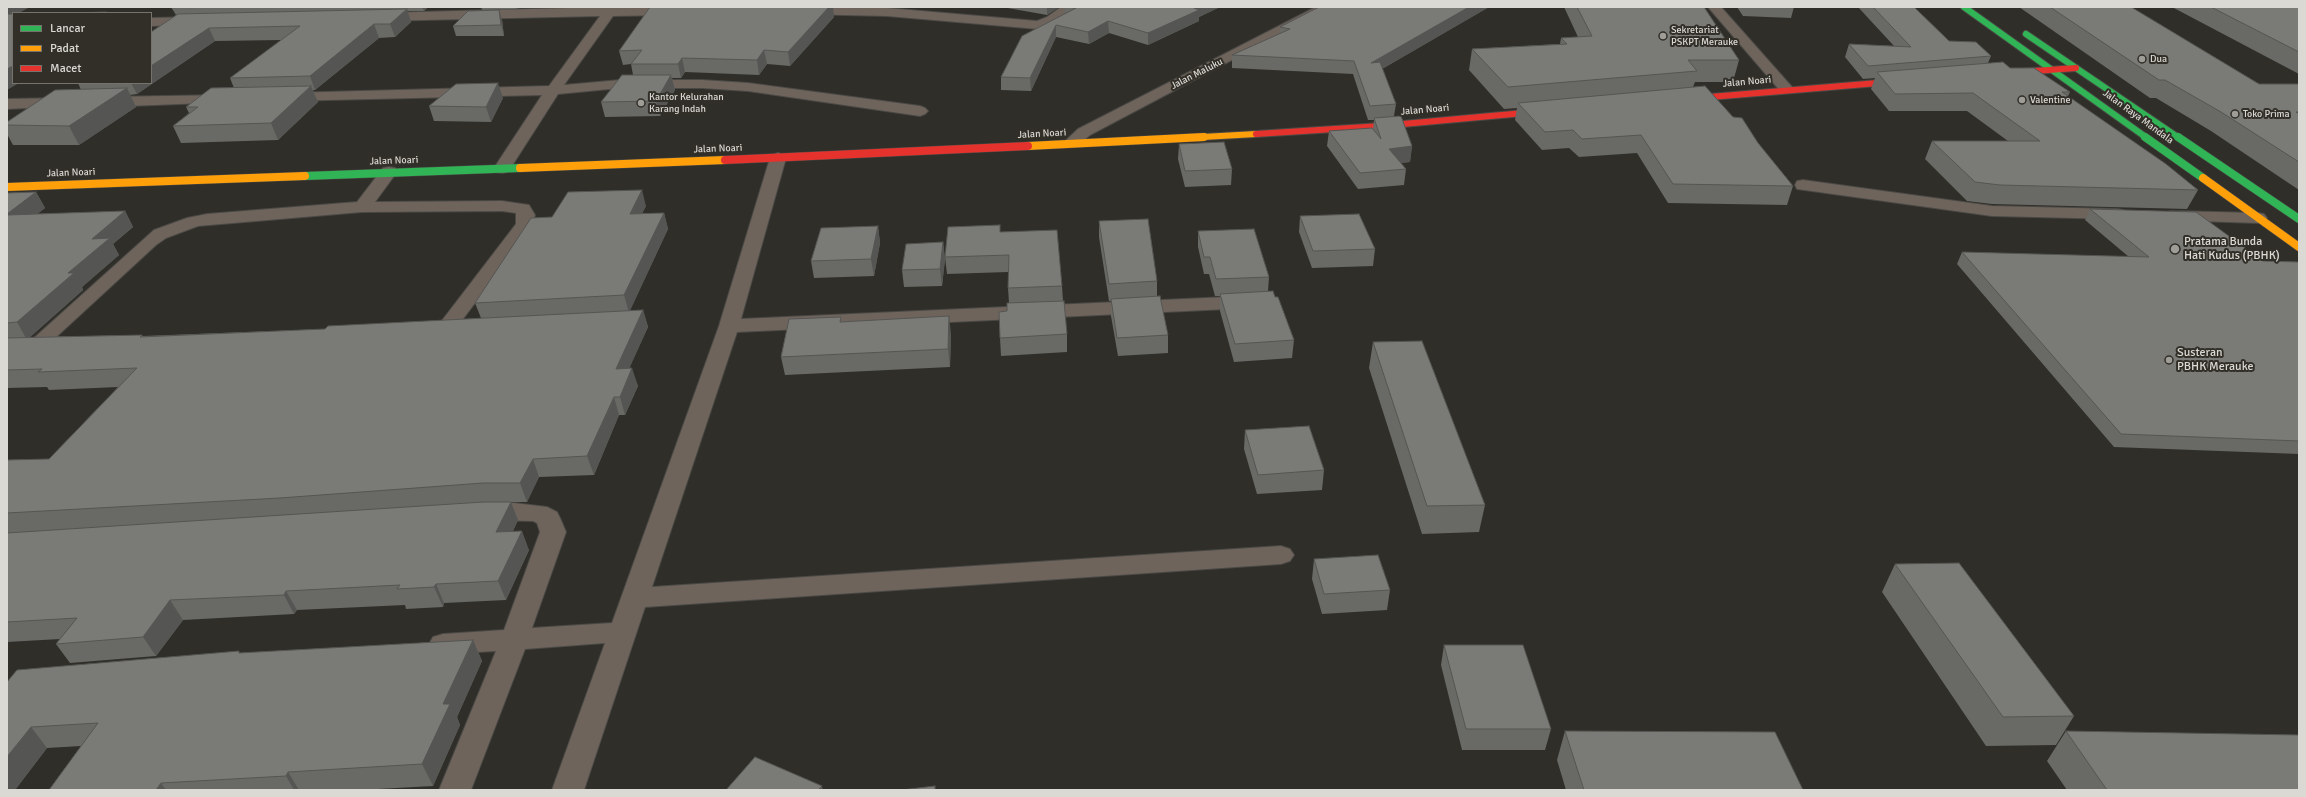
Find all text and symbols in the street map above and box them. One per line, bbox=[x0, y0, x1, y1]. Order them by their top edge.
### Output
legend bbox=[12, 12, 152, 84]
text: Lancar bbox=[50, 21, 85, 36]
place label: Sekretariat PSKPT Merauke bbox=[1671, 24, 1738, 48]
marker: Sekretariat PSKPT Merauke bbox=[1658, 31, 1668, 41]
text: Padat bbox=[50, 41, 79, 56]
place label: Dua bbox=[2150, 53, 2167, 65]
marker: Dua bbox=[2137, 54, 2147, 64]
street label: Jalan Maluku bbox=[1169, 56, 1225, 92]
text: Macet bbox=[50, 61, 82, 76]
street label: Jalan Noari bbox=[1722, 74, 1772, 90]
street label: Jalan Raya Mandala bbox=[2100, 87, 2176, 147]
place label: Kantor Kelurahan Karang Indah bbox=[649, 91, 724, 114]
place label: Valentine bbox=[2030, 94, 2070, 106]
marker: Valentine bbox=[2017, 95, 2027, 105]
marker: Kantor Kelurahan Karang Indah bbox=[636, 98, 646, 108]
street label: Jalan Noari bbox=[1400, 102, 1450, 118]
place label: Toko Prima bbox=[2243, 108, 2290, 120]
marker: Toko Prima bbox=[2230, 109, 2240, 119]
street label: Jalan Noari bbox=[1017, 127, 1067, 141]
street label: Jalan Noari bbox=[694, 142, 742, 156]
street label: Jalan Noari bbox=[370, 154, 418, 168]
street label: Jalan Noari bbox=[47, 166, 95, 180]
place label: Pratama Bunda Hati Kudus (PBHK) bbox=[2184, 235, 2280, 263]
marker: Pratama Bunda Hati Kudus (PBHK) bbox=[2169, 243, 2181, 255]
place label: Susteran PBHK Merauke bbox=[2177, 346, 2253, 374]
marker: Susteran PBHK Merauke bbox=[2164, 355, 2174, 365]

